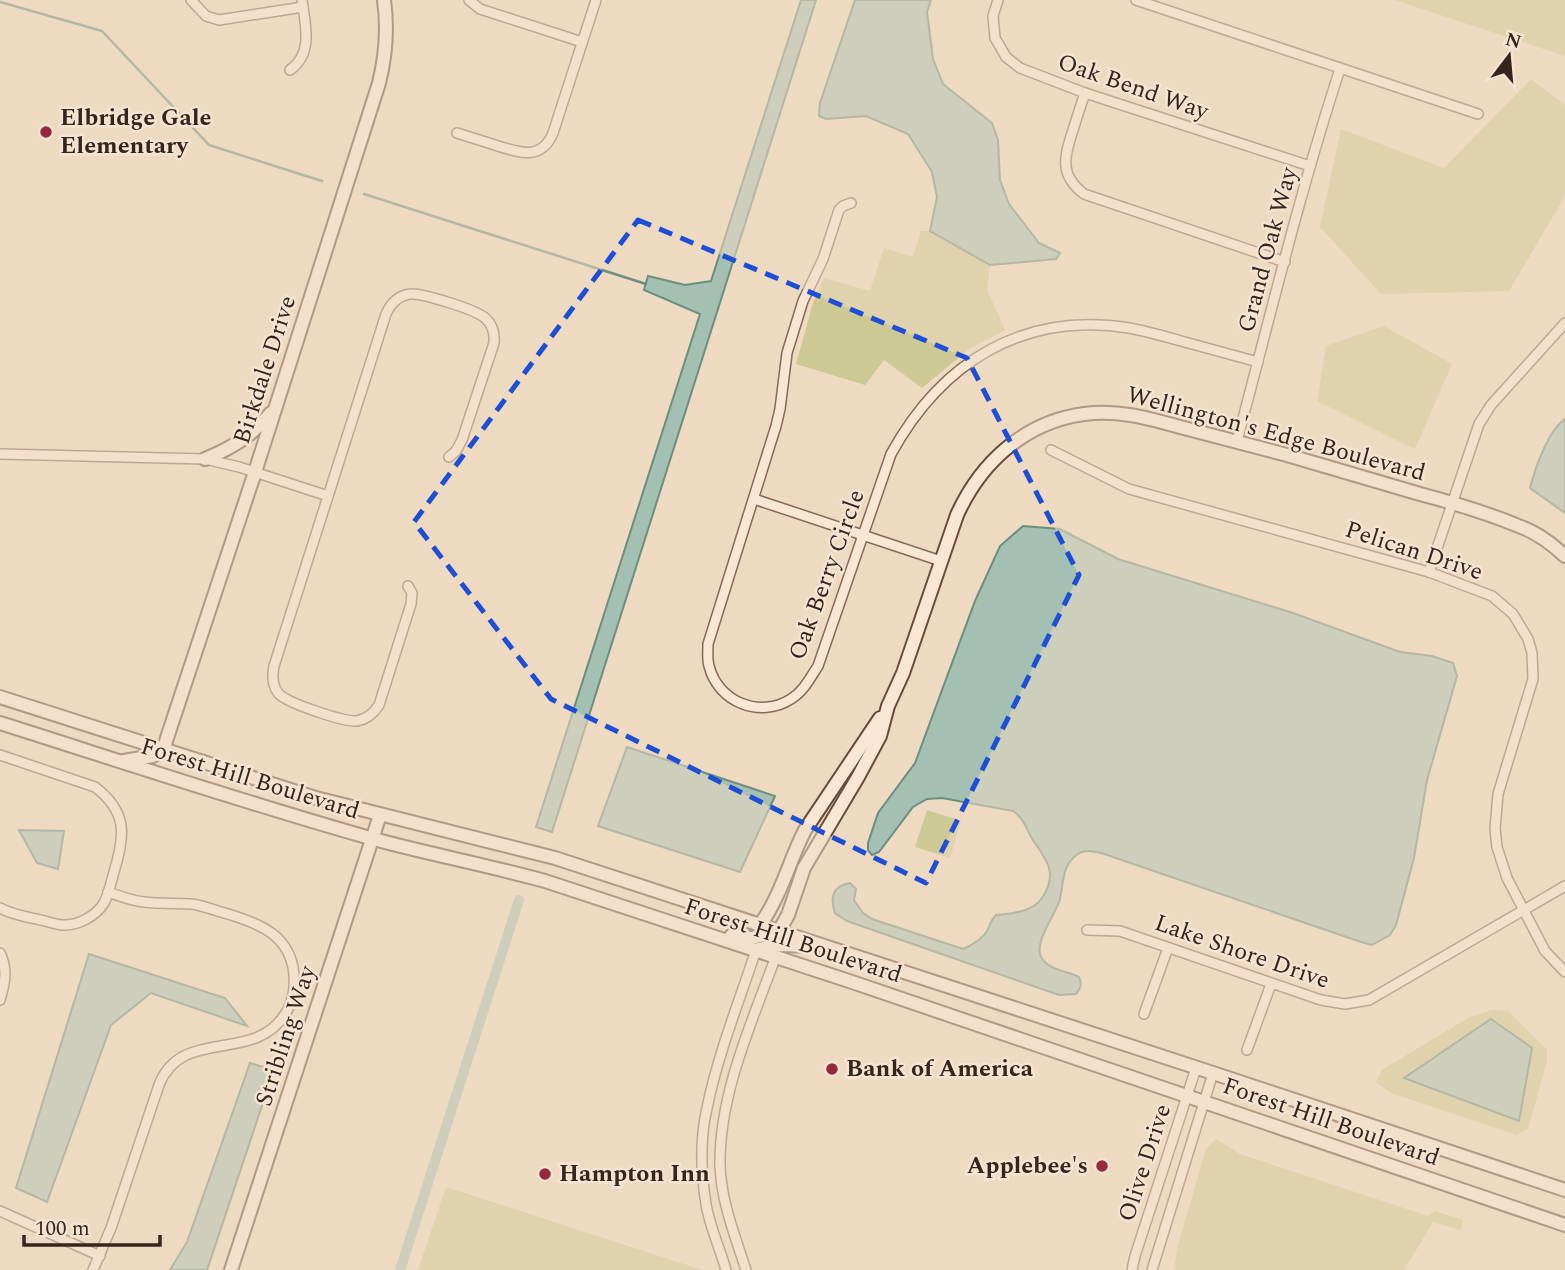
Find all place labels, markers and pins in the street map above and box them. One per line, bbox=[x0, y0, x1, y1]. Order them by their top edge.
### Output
place label: Elbridge Gale Elementary bbox=[60, 100, 211, 164]
marker: Elbridge Gale Elementary bbox=[38, 124, 54, 140]
place label: Bank of America bbox=[846, 1051, 1034, 1087]
marker: Bank of America bbox=[824, 1061, 840, 1077]
place label: Applebee's bbox=[967, 1148, 1088, 1184]
place label: Hampton Inn bbox=[559, 1156, 710, 1192]
marker: Applebee's bbox=[1094, 1158, 1110, 1174]
marker: Hampton Inn bbox=[537, 1166, 553, 1182]

